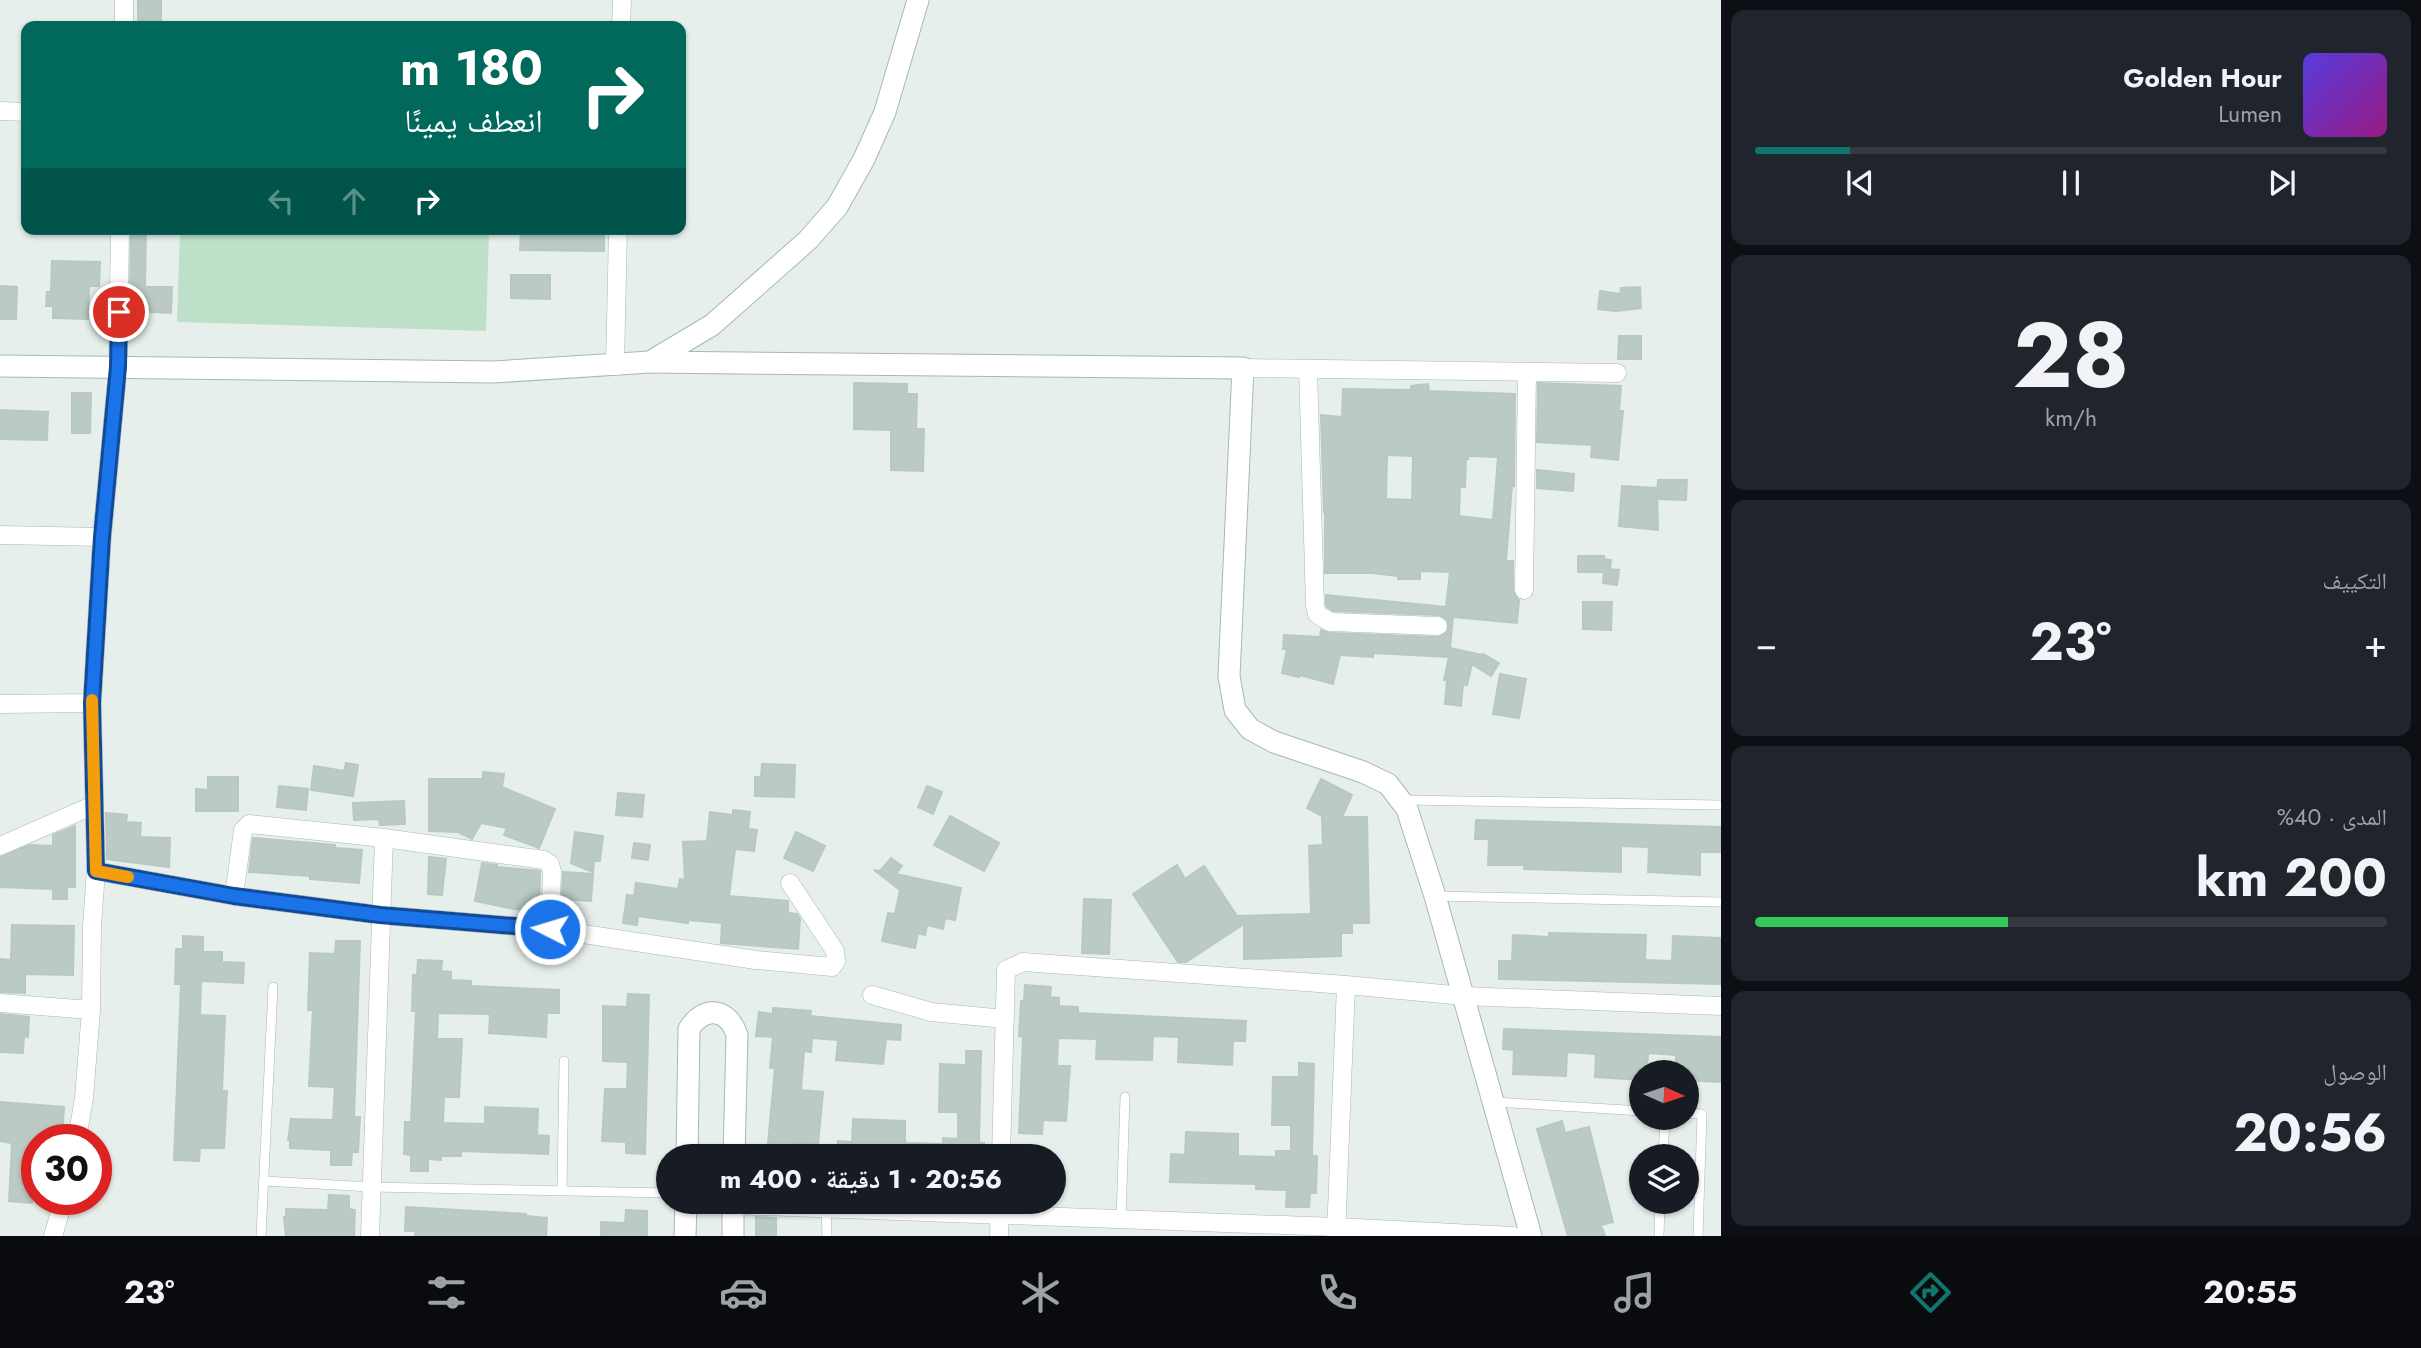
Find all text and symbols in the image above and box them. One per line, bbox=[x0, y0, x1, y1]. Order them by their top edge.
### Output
text: 180 m bbox=[400, 33, 543, 103]
icon: right bbox=[567, 49, 658, 140]
text: Golden Hour bbox=[2123, 59, 2282, 97]
text: Lumen bbox=[2218, 97, 2282, 131]
text: انعطف يمينًا bbox=[404, 98, 543, 144]
icon: previous bbox=[1841, 164, 1879, 202]
icon: pause bbox=[2052, 164, 2090, 202]
icon: next bbox=[2263, 164, 2301, 202]
icon: left bbox=[262, 182, 300, 220]
icon: ahead bbox=[335, 182, 373, 220]
icon: right bbox=[408, 182, 446, 220]
pin bbox=[89, 282, 149, 342]
text: 28 bbox=[2013, 290, 2129, 421]
icon: arrive bbox=[100, 293, 138, 331]
text: km/h bbox=[2045, 401, 2097, 435]
text: التكييف bbox=[2322, 564, 2387, 598]
text: 23° bbox=[2030, 604, 2111, 680]
text: − bbox=[1755, 616, 1777, 671]
text: + bbox=[2364, 616, 2387, 671]
text: المدى · 40% bbox=[2277, 800, 2387, 834]
text: 200 km bbox=[2196, 840, 2387, 916]
position arrow bbox=[513, 892, 587, 966]
text: الوصول bbox=[2323, 1055, 2387, 1089]
north arrow bbox=[1629, 1060, 1699, 1130]
map controls bbox=[1629, 1060, 1699, 1214]
text: 20:56 bbox=[2233, 1095, 2387, 1171]
speed limit sign: 30 bbox=[21, 1124, 112, 1215]
button: layers bbox=[1629, 1144, 1699, 1214]
text: 20:56 · 1 دقيقة · 400 m bbox=[720, 1160, 1002, 1198]
icon: filters bbox=[422, 1268, 471, 1317]
icon: car bbox=[719, 1268, 768, 1317]
icon: climate bbox=[1016, 1268, 1065, 1317]
icon: phone bbox=[1313, 1268, 1362, 1317]
icon: music bbox=[1610, 1268, 1659, 1317]
icon: directions bbox=[1906, 1268, 1955, 1317]
text: 23° bbox=[124, 1269, 174, 1315]
text: 20:55 bbox=[2203, 1269, 2297, 1315]

